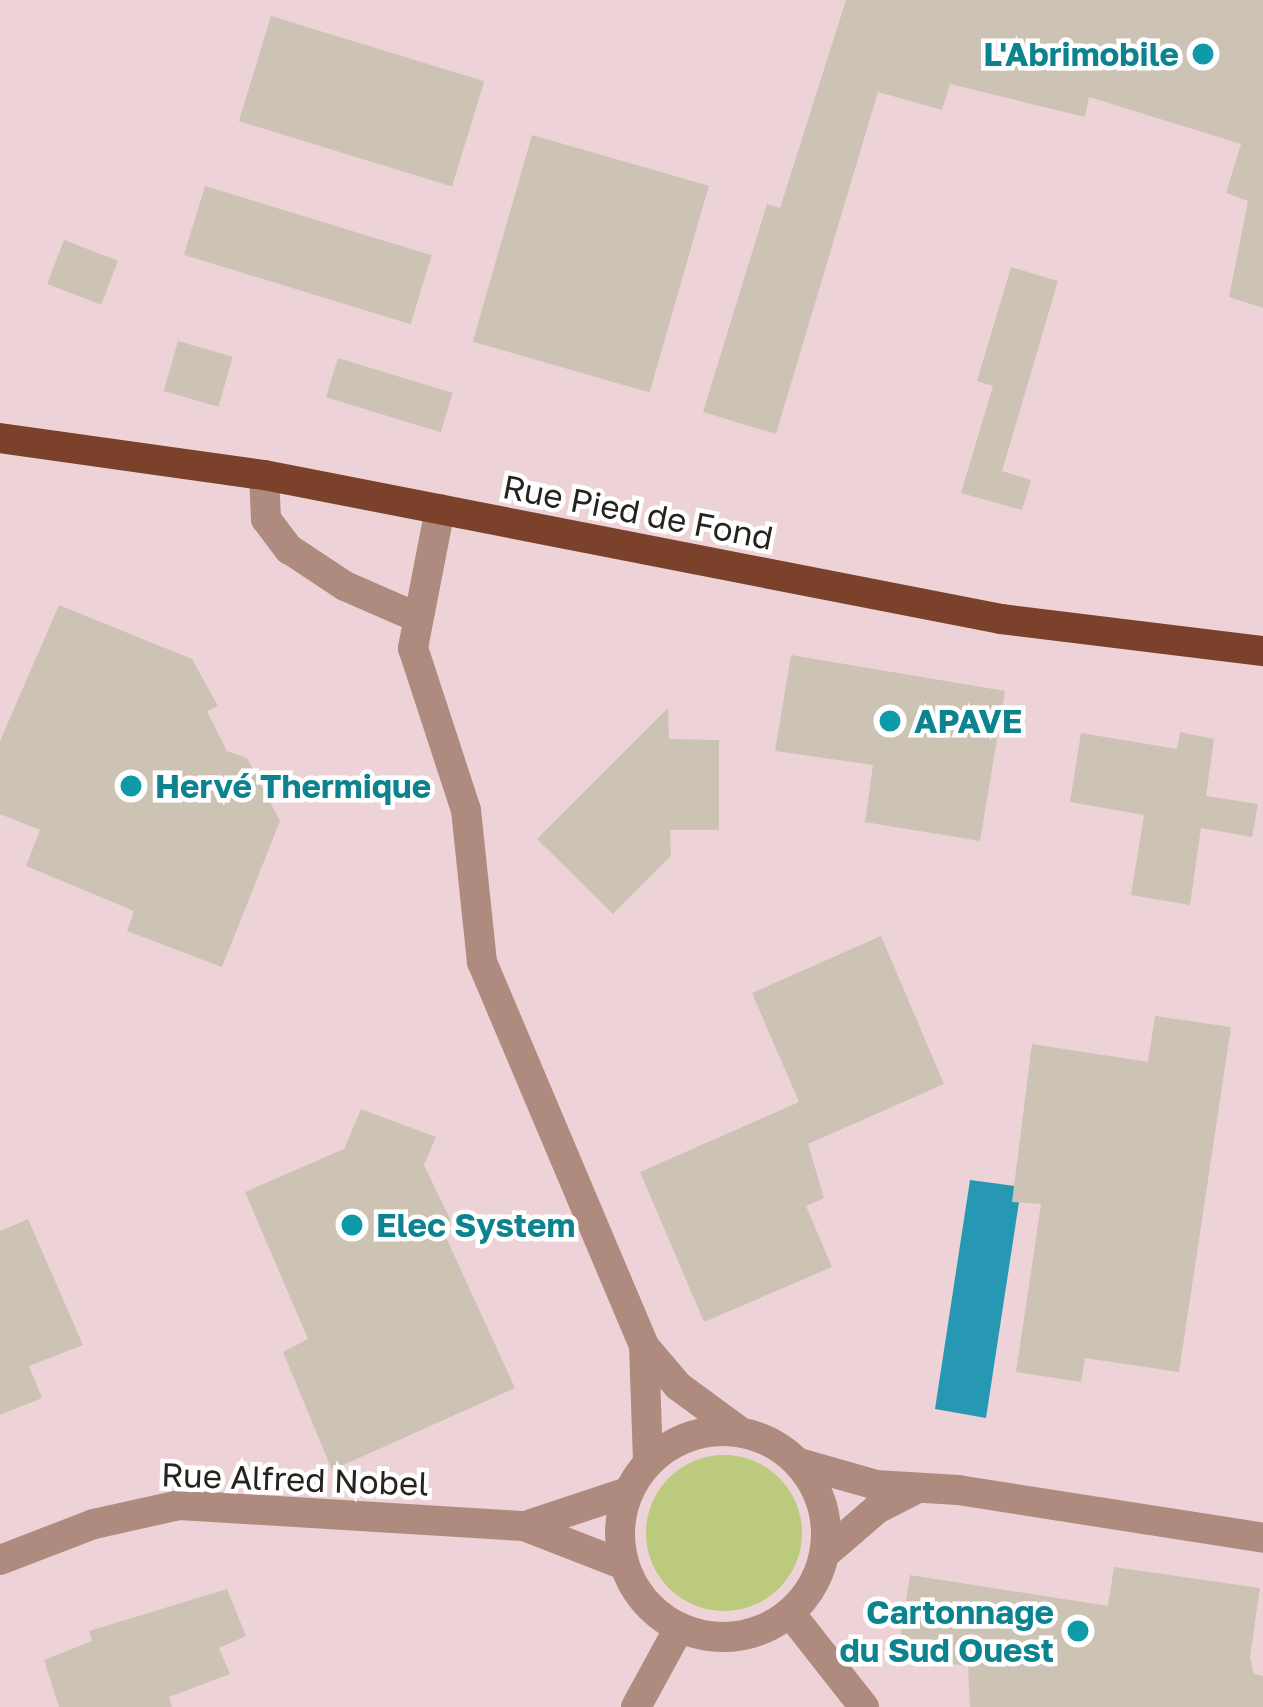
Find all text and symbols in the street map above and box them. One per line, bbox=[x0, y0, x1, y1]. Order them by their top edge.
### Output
place label: L'Abrimobile bbox=[983, 34, 1179, 74]
marker: L'Abrimobile bbox=[1190, 41, 1216, 67]
street label: Rue Pied de Fond bbox=[499, 466, 777, 558]
place label: APAVE bbox=[914, 701, 1022, 741]
marker: APAVE bbox=[877, 708, 903, 734]
place label: Hervé Thermique bbox=[155, 766, 431, 806]
marker: Hervé Thermique bbox=[118, 773, 144, 799]
place label: Elec System bbox=[376, 1205, 575, 1245]
marker: Elec System bbox=[339, 1212, 365, 1238]
street label: Rue Alfred Nobel bbox=[161, 1455, 429, 1503]
place label: Cartonnage du Sud Ouest bbox=[840, 1592, 1054, 1670]
marker: Cartonnage du Sud Ouest bbox=[1065, 1618, 1091, 1644]

